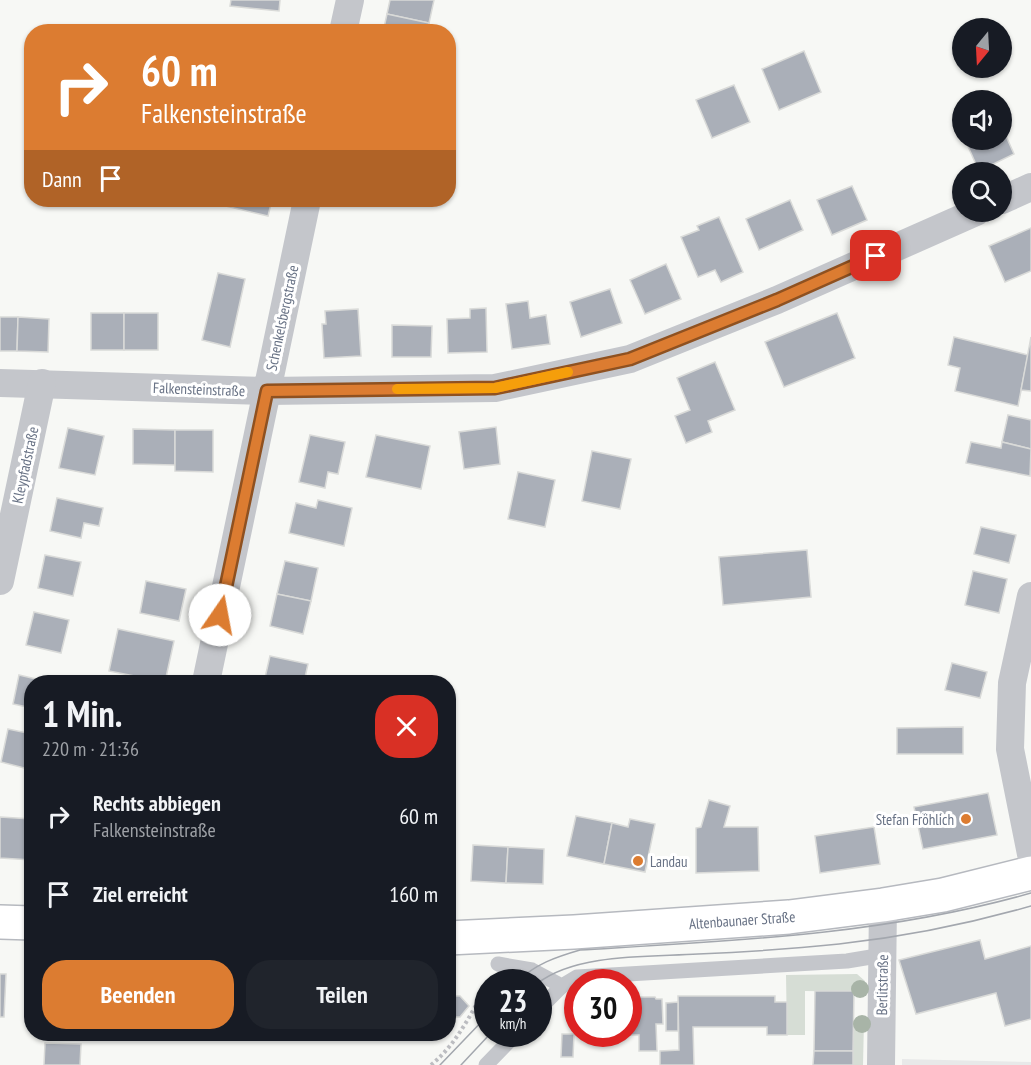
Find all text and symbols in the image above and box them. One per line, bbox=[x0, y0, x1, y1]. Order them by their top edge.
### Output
north arrow bbox=[952, 18, 1012, 78]
map controls bbox=[952, 18, 1012, 222]
text: 60 m bbox=[141, 43, 218, 98]
icon: right bbox=[42, 48, 120, 126]
button: sound bbox=[952, 90, 1012, 150]
text: Falkensteinstraße bbox=[141, 96, 307, 130]
icon: arrive bbox=[94, 162, 127, 195]
button: search bbox=[952, 162, 1012, 222]
text: Dann bbox=[42, 165, 82, 193]
pin bbox=[850, 230, 901, 281]
icon: arrive bbox=[859, 239, 892, 272]
street label: Schenkelsbergstraße bbox=[262, 263, 302, 373]
street label: Falkensteinstraße bbox=[153, 378, 245, 400]
street label: Kleypfadstraße bbox=[8, 425, 42, 505]
position arrow bbox=[188, 583, 252, 647]
text: 1 Min. bbox=[42, 690, 122, 737]
button: close bbox=[375, 695, 438, 758]
text: 220 m · 21:36 bbox=[42, 736, 139, 762]
text: Rechts abbiegen bbox=[93, 789, 221, 817]
icon: right bbox=[42, 800, 75, 833]
text: 60 m bbox=[399, 802, 438, 830]
place label: Stefan Fröhlich bbox=[876, 810, 954, 829]
marker: Stefan Fröhlich bbox=[959, 812, 973, 826]
text: Falkensteinstraße bbox=[93, 817, 216, 843]
place label: Landau bbox=[650, 852, 688, 871]
marker: Landau bbox=[631, 854, 645, 868]
icon: arrive bbox=[42, 878, 75, 911]
text: Ziel erreicht bbox=[93, 880, 188, 908]
text: 160 m bbox=[389, 880, 438, 908]
street label: Altenbaunaer Straße bbox=[688, 907, 796, 933]
street label: Berlitstraße bbox=[872, 954, 892, 1016]
button: Beenden bbox=[42, 960, 234, 1029]
button: Teilen bbox=[246, 960, 438, 1029]
speed limit sign: 30 bbox=[564, 969, 642, 1047]
text: 23 bbox=[499, 981, 527, 1020]
text: km/h bbox=[500, 1014, 526, 1033]

